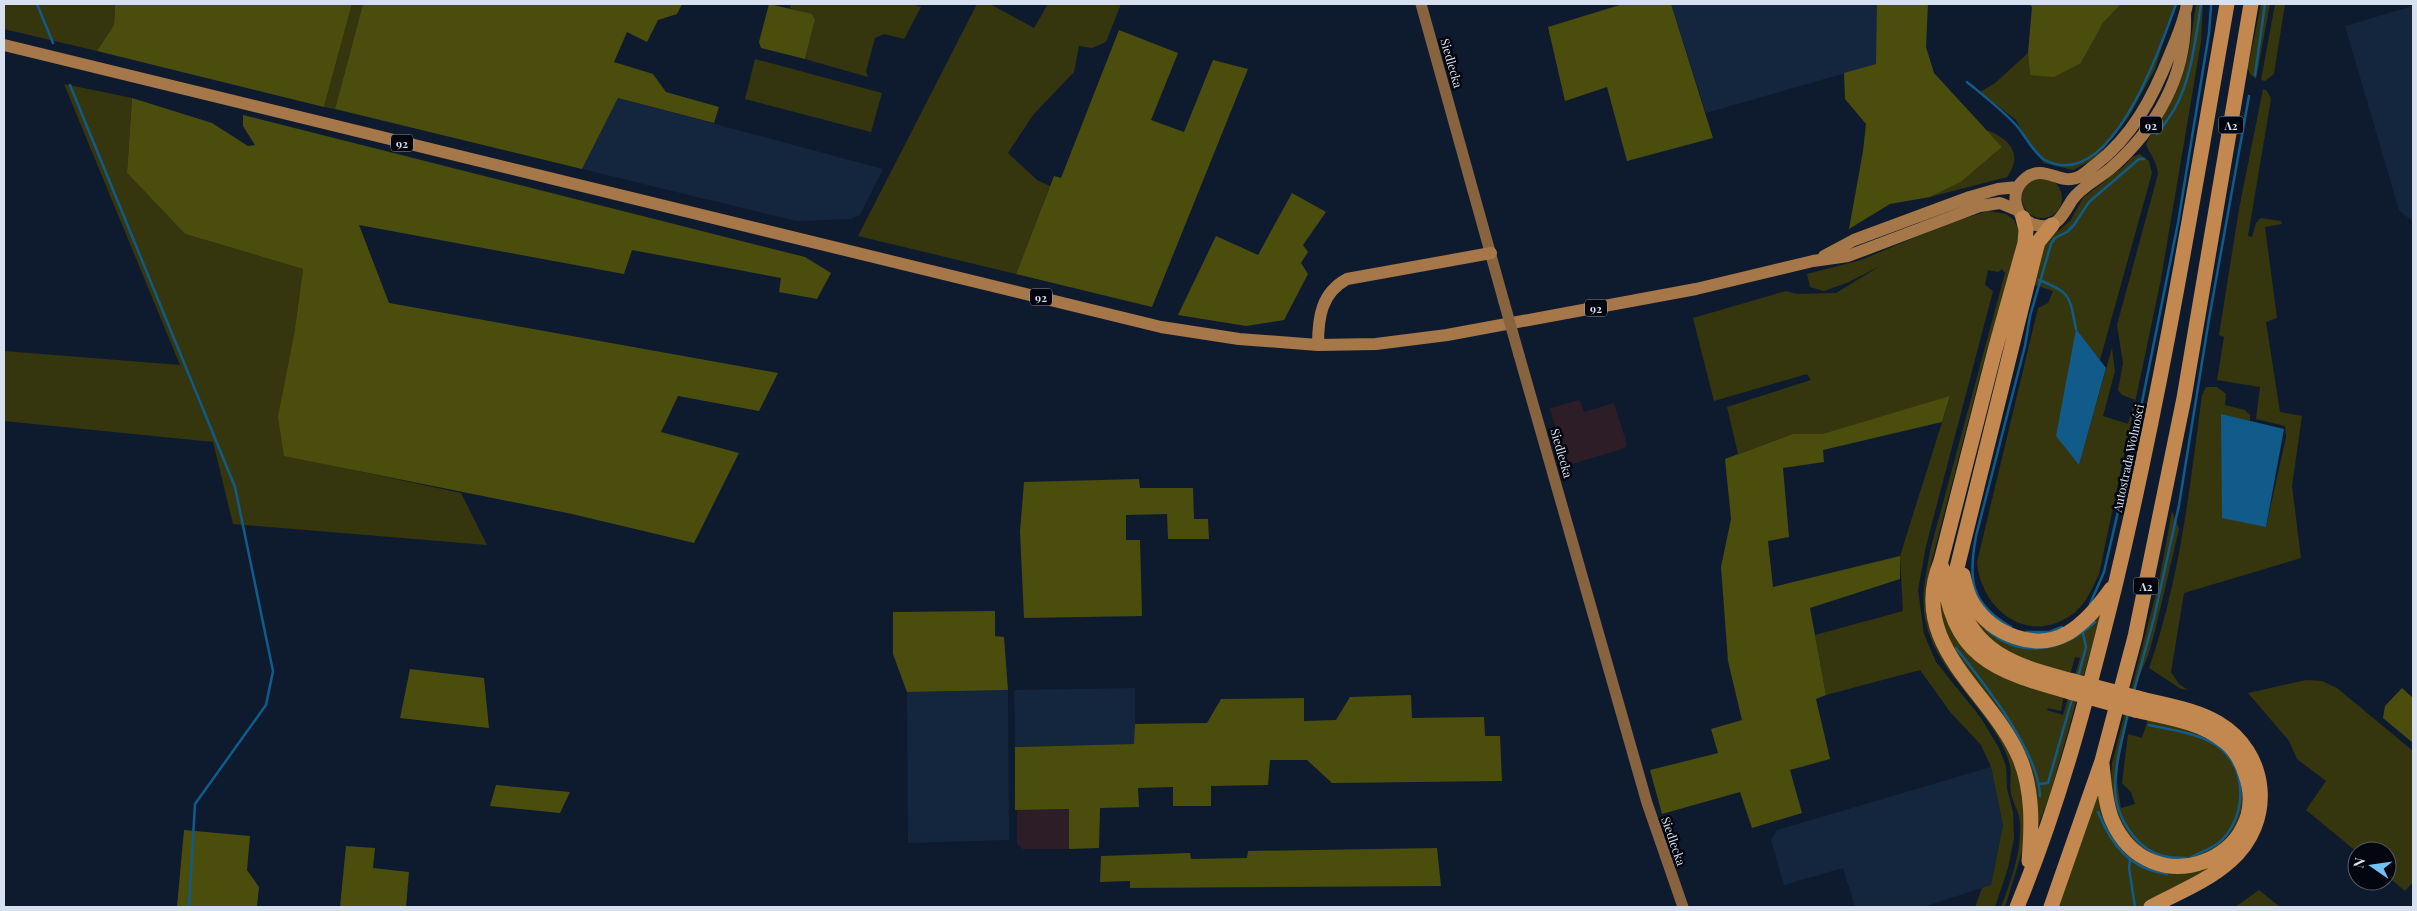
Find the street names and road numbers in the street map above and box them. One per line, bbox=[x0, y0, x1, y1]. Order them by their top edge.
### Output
street label: Siedlecka bbox=[1437, 36, 1467, 90]
road number: 92 bbox=[2140, 116, 2162, 134]
road number: A2 bbox=[2218, 116, 2244, 134]
road number: 92 bbox=[391, 134, 413, 152]
road number: 92 bbox=[1030, 288, 1052, 306]
road number: 92 bbox=[1585, 300, 1607, 316]
street label: Autostrada Wolności bbox=[2109, 402, 2147, 514]
street label: Siedlecka bbox=[1547, 426, 1577, 480]
road number: A2 bbox=[2134, 578, 2158, 594]
street label: Siedlecka bbox=[1658, 814, 1690, 868]

